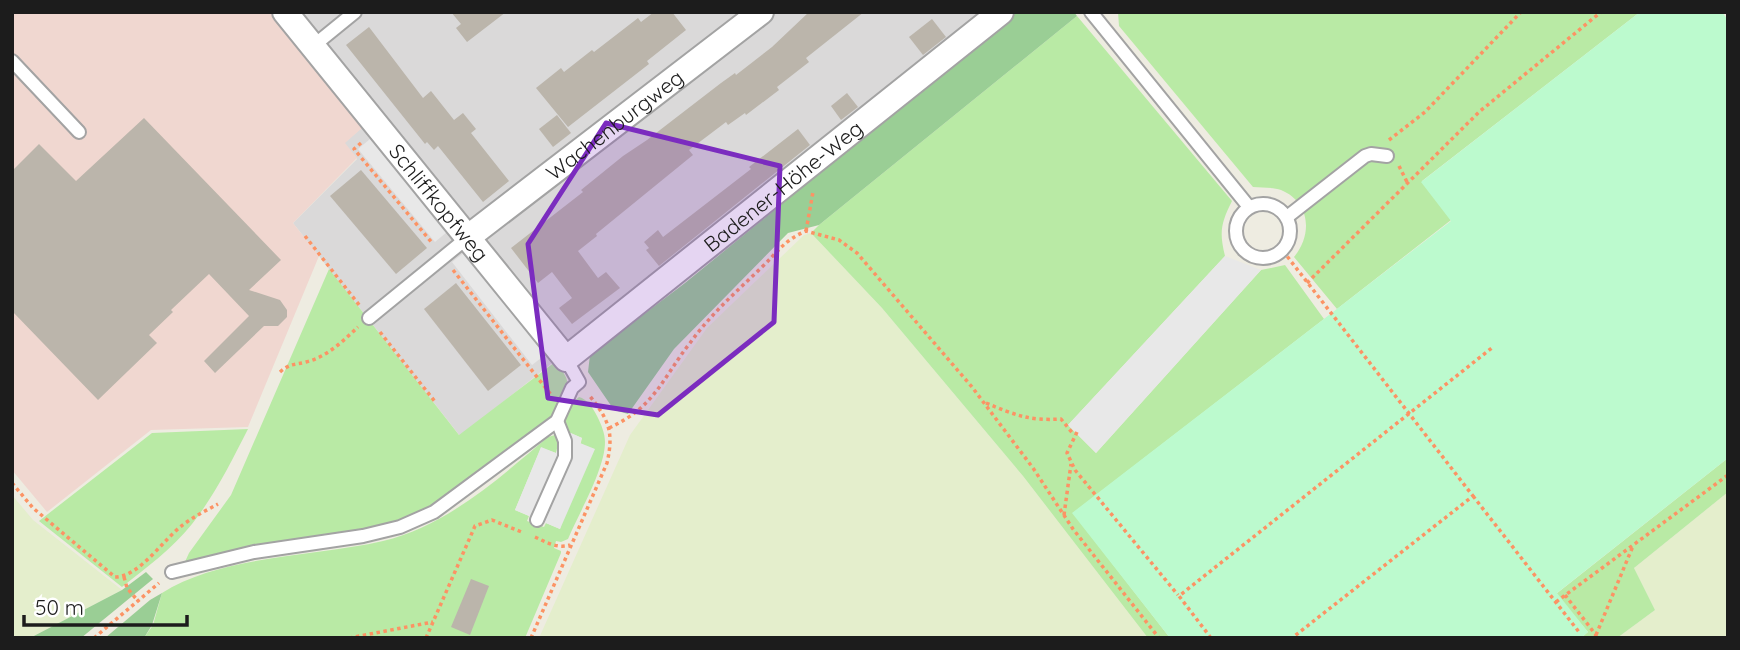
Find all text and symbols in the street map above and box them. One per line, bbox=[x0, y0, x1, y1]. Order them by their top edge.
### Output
street label: Wachenburgweg bbox=[541, 64, 688, 186]
street label: Badener-Höhe-Weg bbox=[698, 115, 868, 257]
street label: Schliffkopfweg bbox=[384, 138, 494, 266]
scale bar bbox=[24, 584, 187, 628]
text: 50 m bbox=[35, 594, 84, 620]

